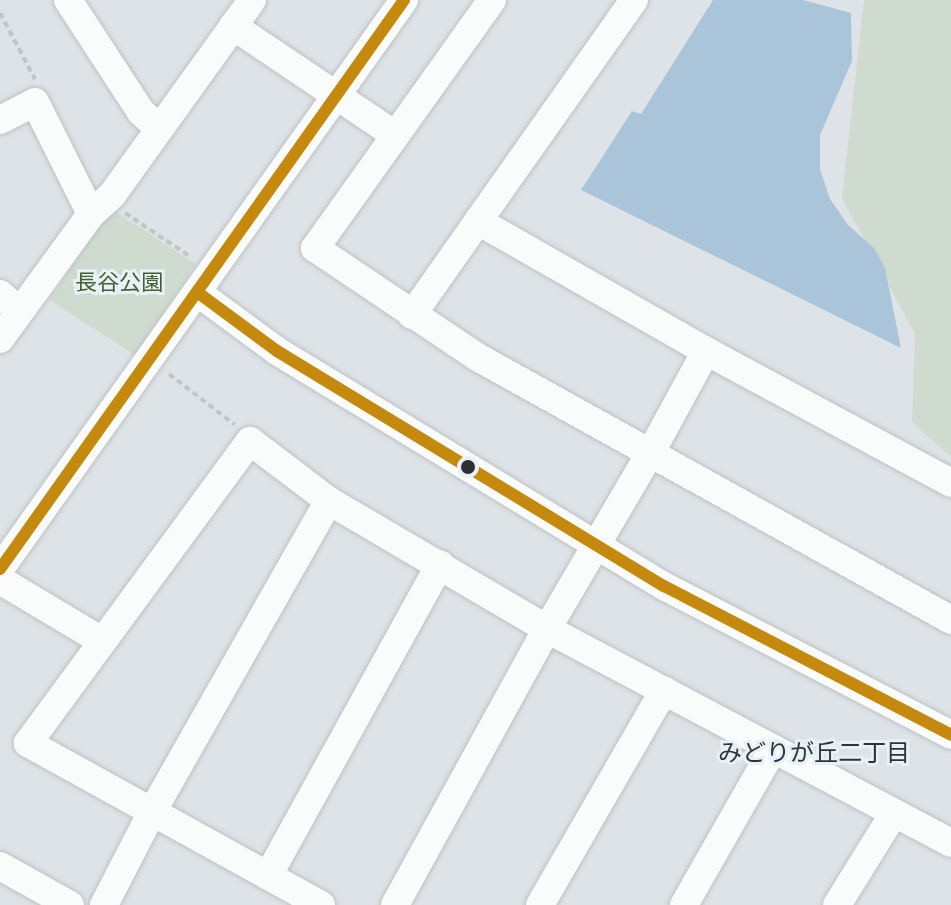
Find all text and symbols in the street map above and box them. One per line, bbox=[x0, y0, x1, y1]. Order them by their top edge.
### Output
park label: 長谷公園 bbox=[75, 269, 163, 295]
unlabelled marker bbox=[460, 459, 476, 475]
district label: みどりが丘二丁目 bbox=[718, 738, 910, 766]

